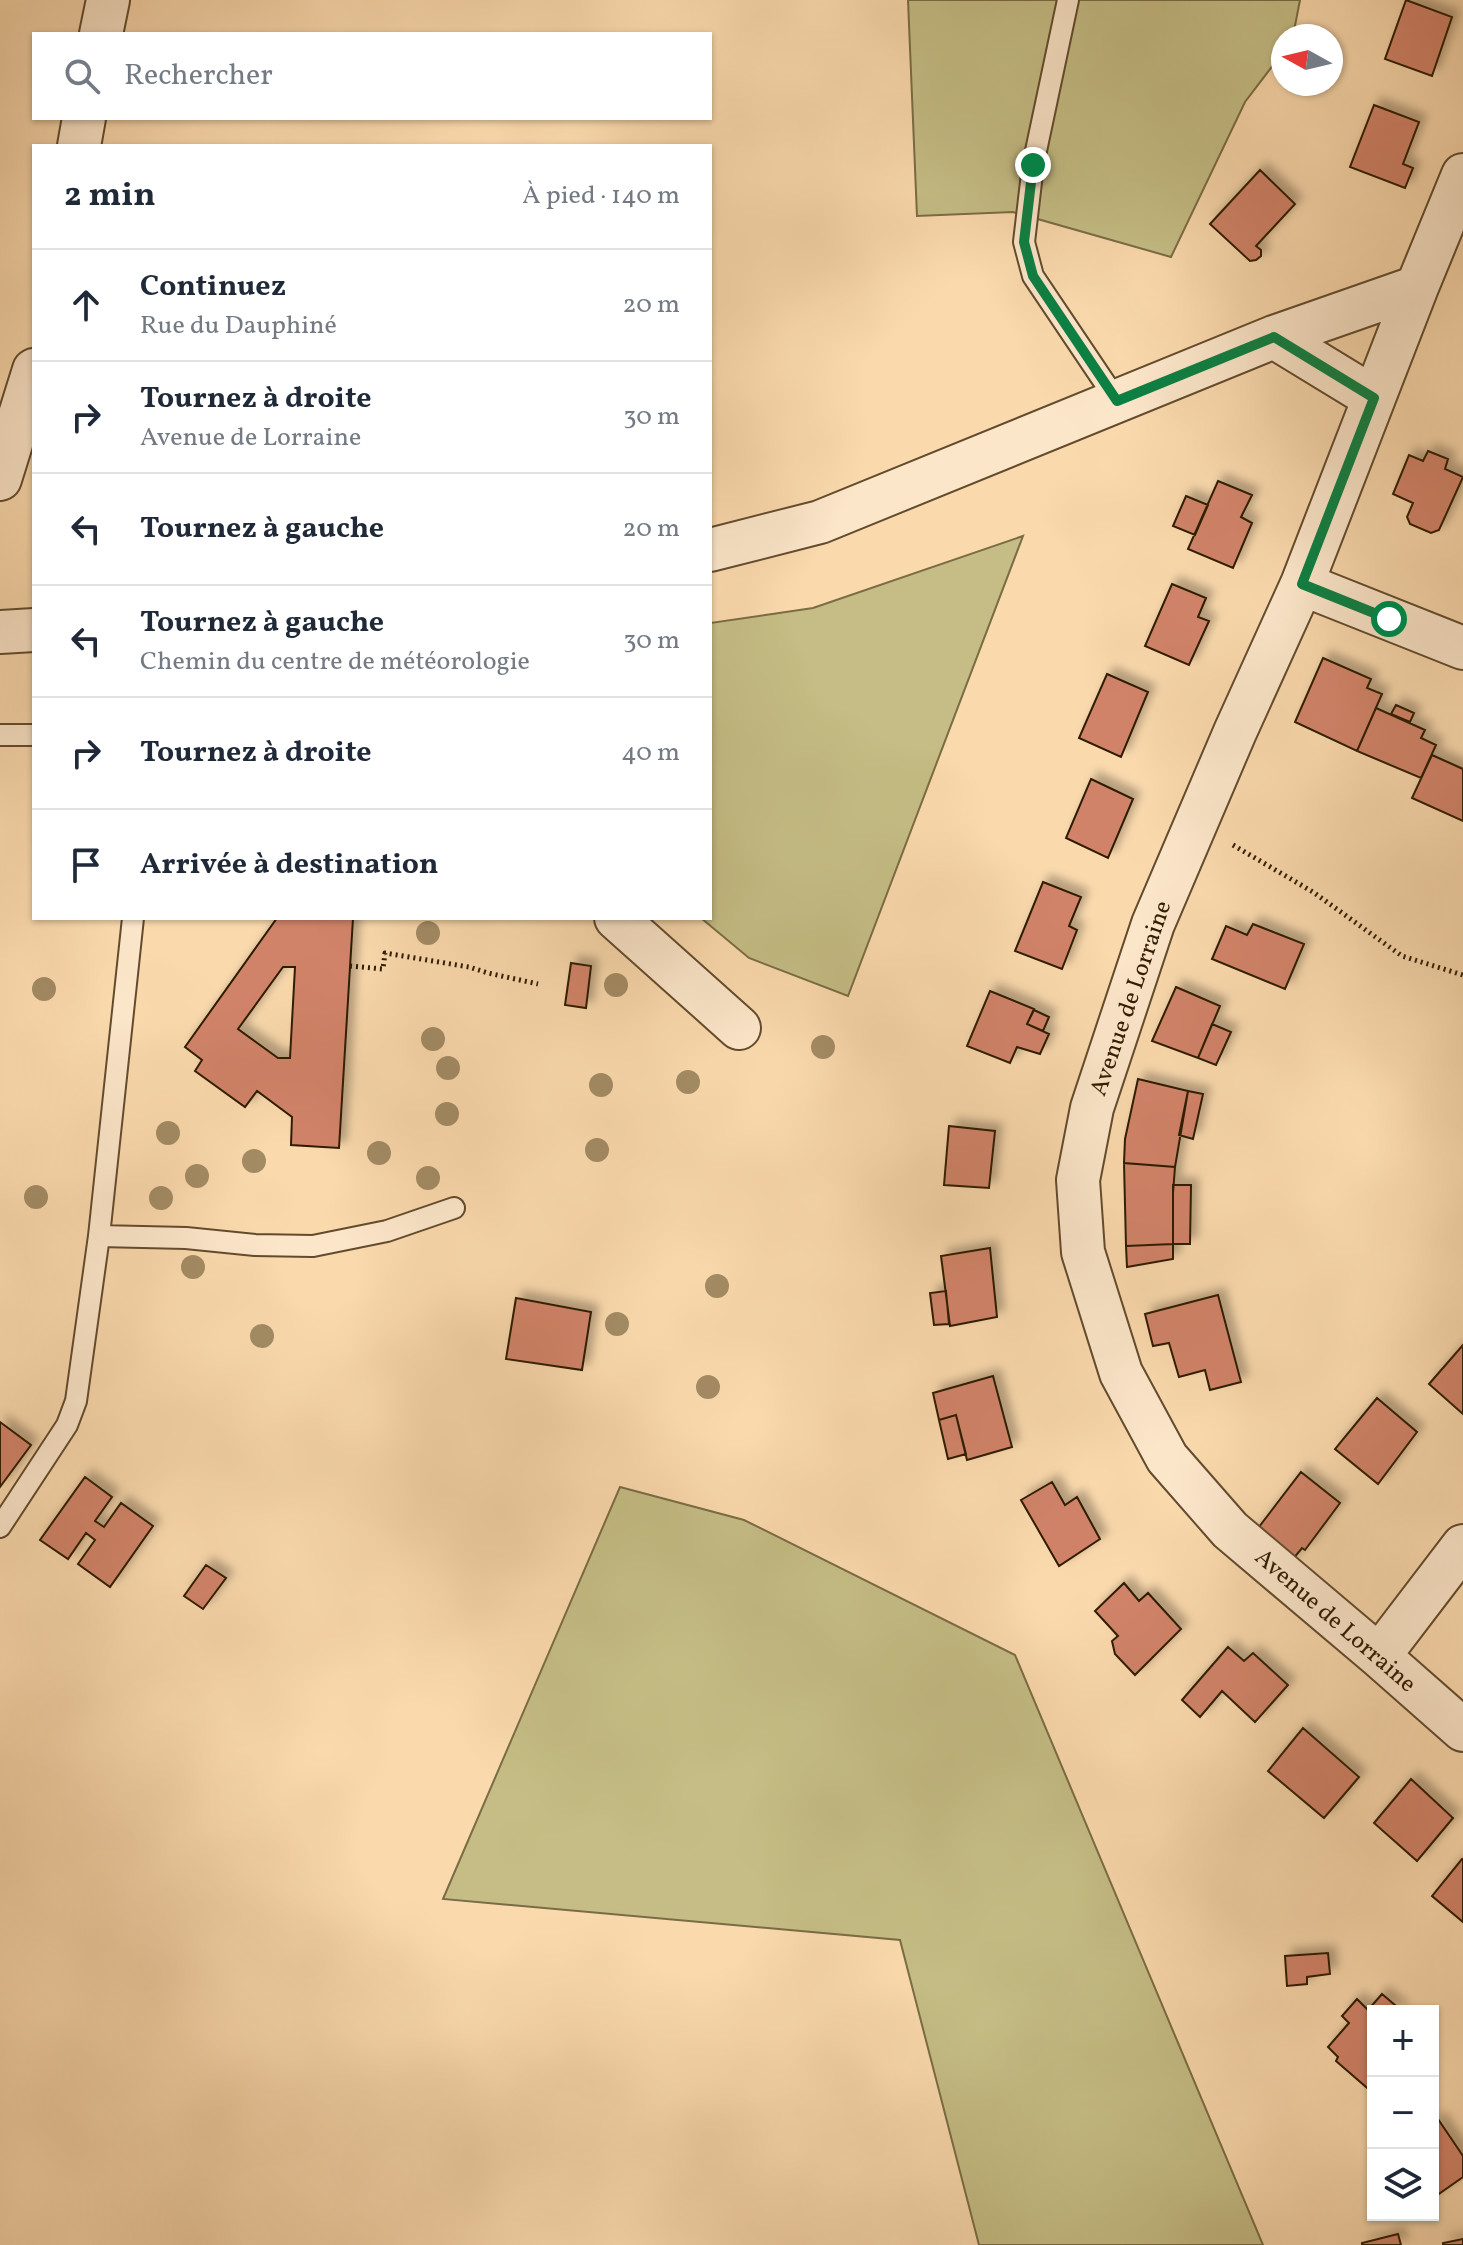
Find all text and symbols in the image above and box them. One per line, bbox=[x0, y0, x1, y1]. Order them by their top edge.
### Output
north arrow bbox=[1271, 24, 1343, 96]
search box bbox=[32, 32, 712, 120]
icon: search bbox=[60, 54, 104, 98]
text: Rechercher bbox=[124, 55, 273, 97]
route end bbox=[1015, 147, 1051, 183]
text: 2 min bbox=[64, 173, 156, 220]
text: À pied · 140 m bbox=[522, 178, 680, 214]
text: Continuez bbox=[140, 266, 286, 308]
icon: ahead bbox=[64, 283, 108, 327]
text: 20 m bbox=[622, 287, 680, 323]
text: Rue du Dauphiné bbox=[140, 308, 337, 344]
text: Tournez à droite bbox=[140, 378, 372, 420]
icon: right bbox=[64, 395, 108, 439]
text: 30 m bbox=[623, 399, 680, 435]
text: Avenue de Lorraine bbox=[140, 420, 361, 456]
icon: left bbox=[64, 507, 108, 551]
text: Tournez à gauche bbox=[140, 508, 384, 550]
text: 20 m bbox=[622, 511, 680, 547]
route start bbox=[1371, 601, 1407, 637]
text: Tournez à gauche bbox=[140, 602, 384, 644]
icon: left bbox=[64, 619, 108, 663]
text: 30 m bbox=[623, 623, 680, 659]
text: Chemin du centre de météorologie bbox=[140, 644, 530, 680]
icon: right bbox=[64, 731, 108, 775]
text: Tournez à droite bbox=[140, 732, 372, 774]
text: 40 m bbox=[621, 735, 680, 771]
icon: arrive bbox=[64, 843, 108, 887]
text: Arrivée à destination bbox=[140, 844, 439, 886]
street label: Avenue de Lorraine bbox=[1083, 897, 1181, 1101]
street label: Avenue de Lorraine bbox=[1246, 1542, 1423, 1701]
map controls bbox=[1367, 2005, 1439, 2221]
button: + bbox=[1367, 2005, 1439, 2077]
button: − bbox=[1367, 2077, 1439, 2149]
button: layers bbox=[1367, 2149, 1439, 2221]

